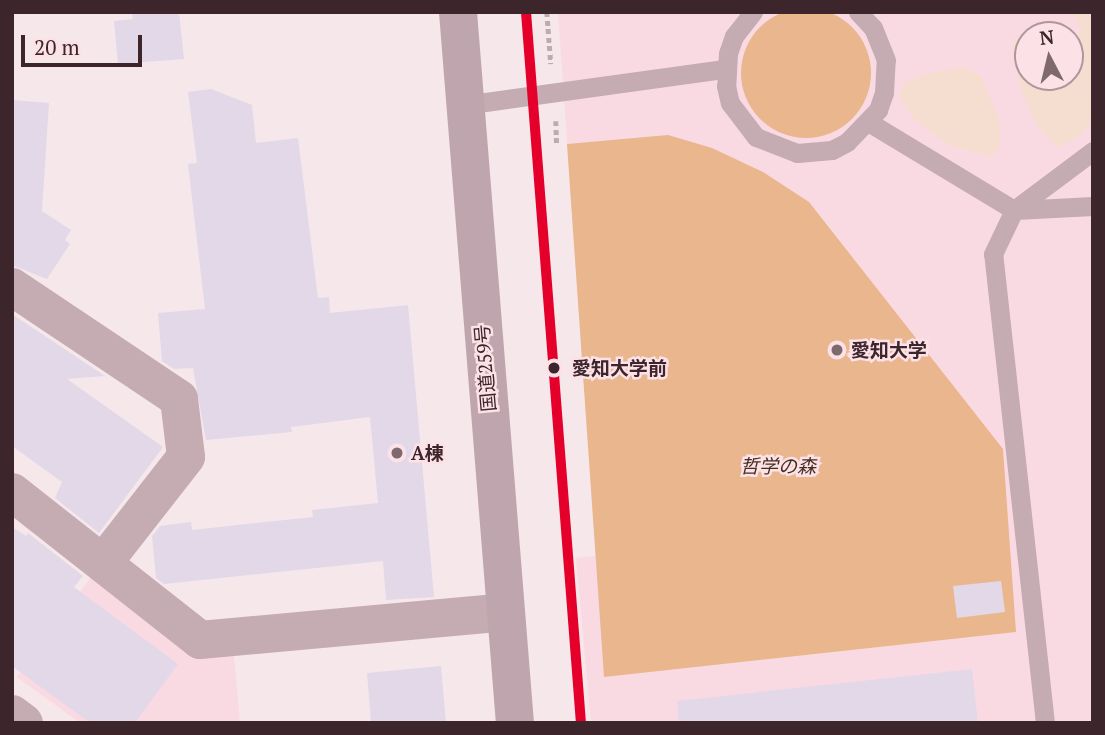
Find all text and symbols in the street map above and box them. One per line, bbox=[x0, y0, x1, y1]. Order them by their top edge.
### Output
scale bar bbox=[24, 21, 145, 65]
north arrow bbox=[1014, 21, 1084, 91]
text: N bbox=[1038, 23, 1055, 50]
text: 20 m bbox=[34, 33, 80, 61]
street label: 国道259号 bbox=[470, 323, 500, 413]
place label: 愛知大学 bbox=[851, 339, 927, 361]
marker: 愛知大学 bbox=[829, 342, 845, 358]
marker: 愛知大学前 bbox=[543, 357, 565, 379]
place label: 愛知大学前 bbox=[572, 357, 667, 379]
place label: A棟 bbox=[411, 442, 444, 464]
marker: A棟 bbox=[389, 445, 405, 461]
park label: 哲学の森 bbox=[740, 455, 816, 477]

